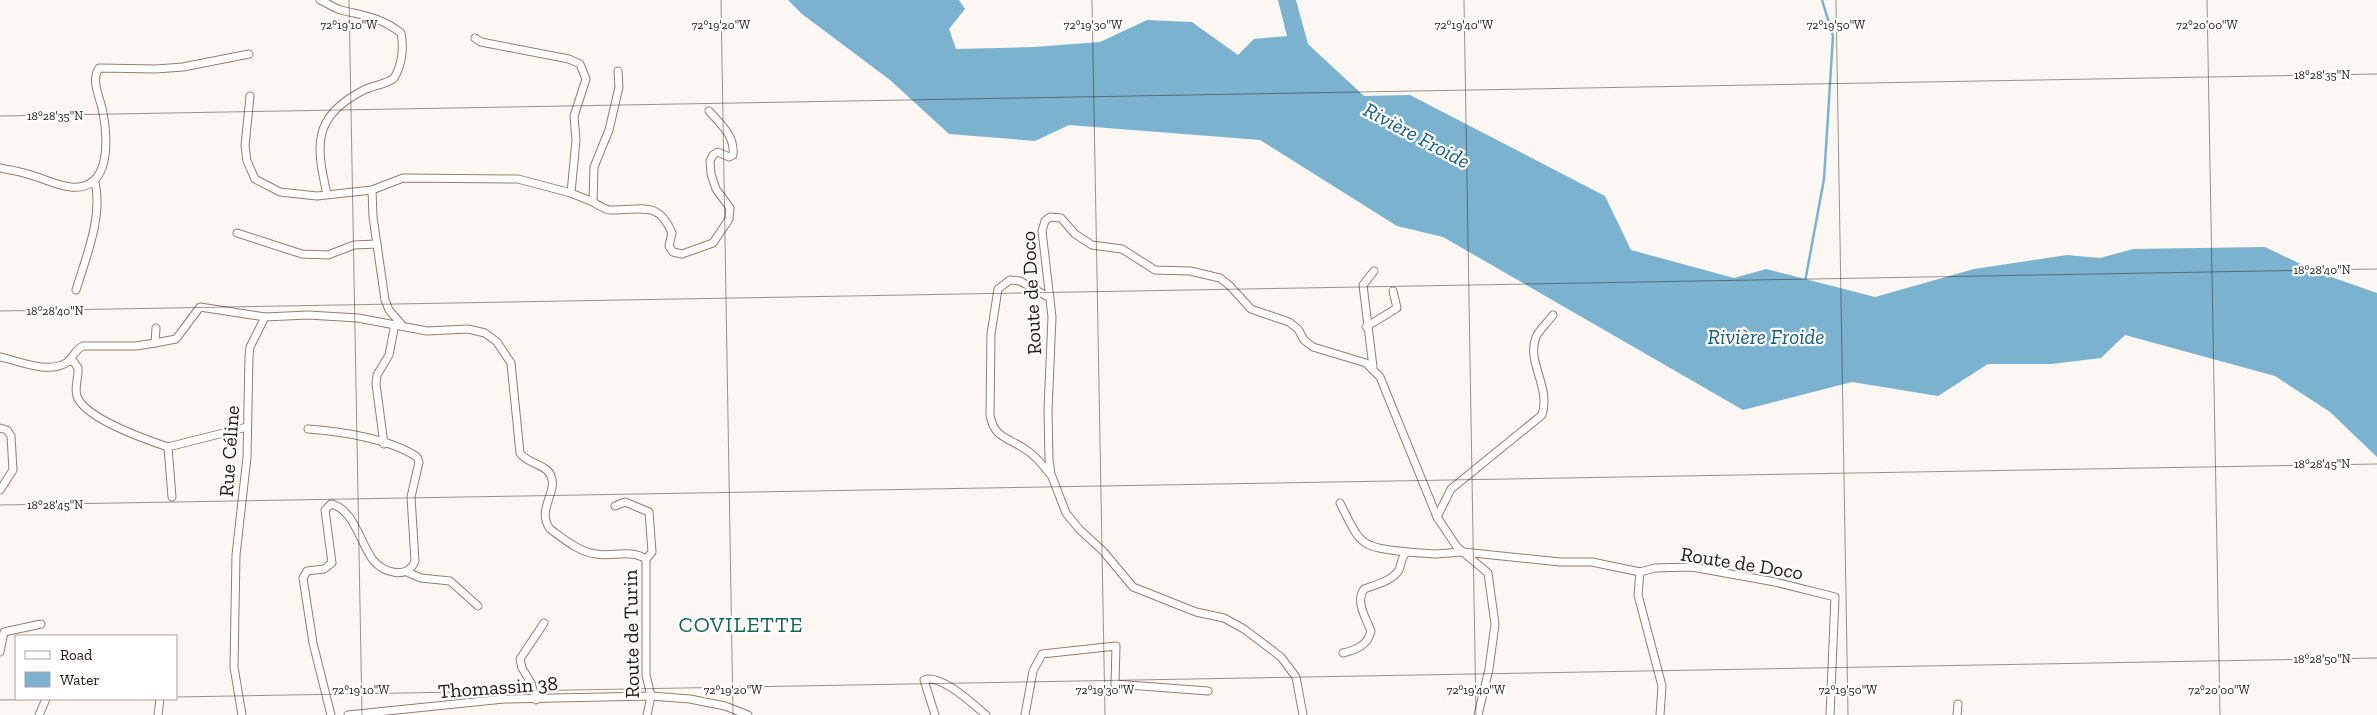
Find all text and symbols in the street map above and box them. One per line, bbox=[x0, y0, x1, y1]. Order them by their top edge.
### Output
text: 72°19'10"W bbox=[320, 18, 378, 32]
text: 72°19'20"W bbox=[692, 18, 751, 32]
text: 72°19'30"W bbox=[1064, 18, 1123, 32]
text: 72°19'40"W bbox=[1435, 18, 1494, 32]
text: 72°19'50"W bbox=[1807, 18, 1866, 32]
text: 72°20'00"W bbox=[2176, 18, 2239, 32]
text: 18°28'35"N bbox=[2294, 68, 2350, 82]
water label: Rivière Froide bbox=[1360, 97, 1474, 173]
text: 18°28'35"N bbox=[27, 109, 83, 123]
street label: Route de Doco bbox=[1016, 231, 1046, 355]
text: 18°28'40"N bbox=[2293, 263, 2351, 277]
text: 18°28'40"N bbox=[26, 304, 84, 318]
water label: Rivière Froide bbox=[1708, 324, 1824, 349]
street label: Rue Céline bbox=[214, 404, 244, 498]
text: 18°28'45"N bbox=[2294, 457, 2350, 471]
text: 18°28'45"N bbox=[27, 498, 83, 512]
street label: Route de Doco bbox=[1679, 541, 1805, 585]
street label: Route de Turin bbox=[618, 569, 644, 698]
district label: COVILETTE bbox=[678, 611, 804, 638]
legend bbox=[15, 635, 178, 700]
text: Road bbox=[60, 646, 93, 664]
text: 18°28'50"N bbox=[2293, 652, 2351, 666]
text: Water bbox=[60, 671, 100, 689]
street label: Thomassin 38 bbox=[437, 671, 559, 703]
text: 72°19'10"W bbox=[332, 683, 390, 697]
text: 72°19'20"W bbox=[704, 683, 763, 697]
text: 72°19'30"W bbox=[1076, 683, 1135, 697]
text: 72°19'40"W bbox=[1447, 683, 1506, 697]
text: 72°19'50"W bbox=[1819, 683, 1878, 697]
text: 72°20'00"W bbox=[2188, 683, 2251, 697]

